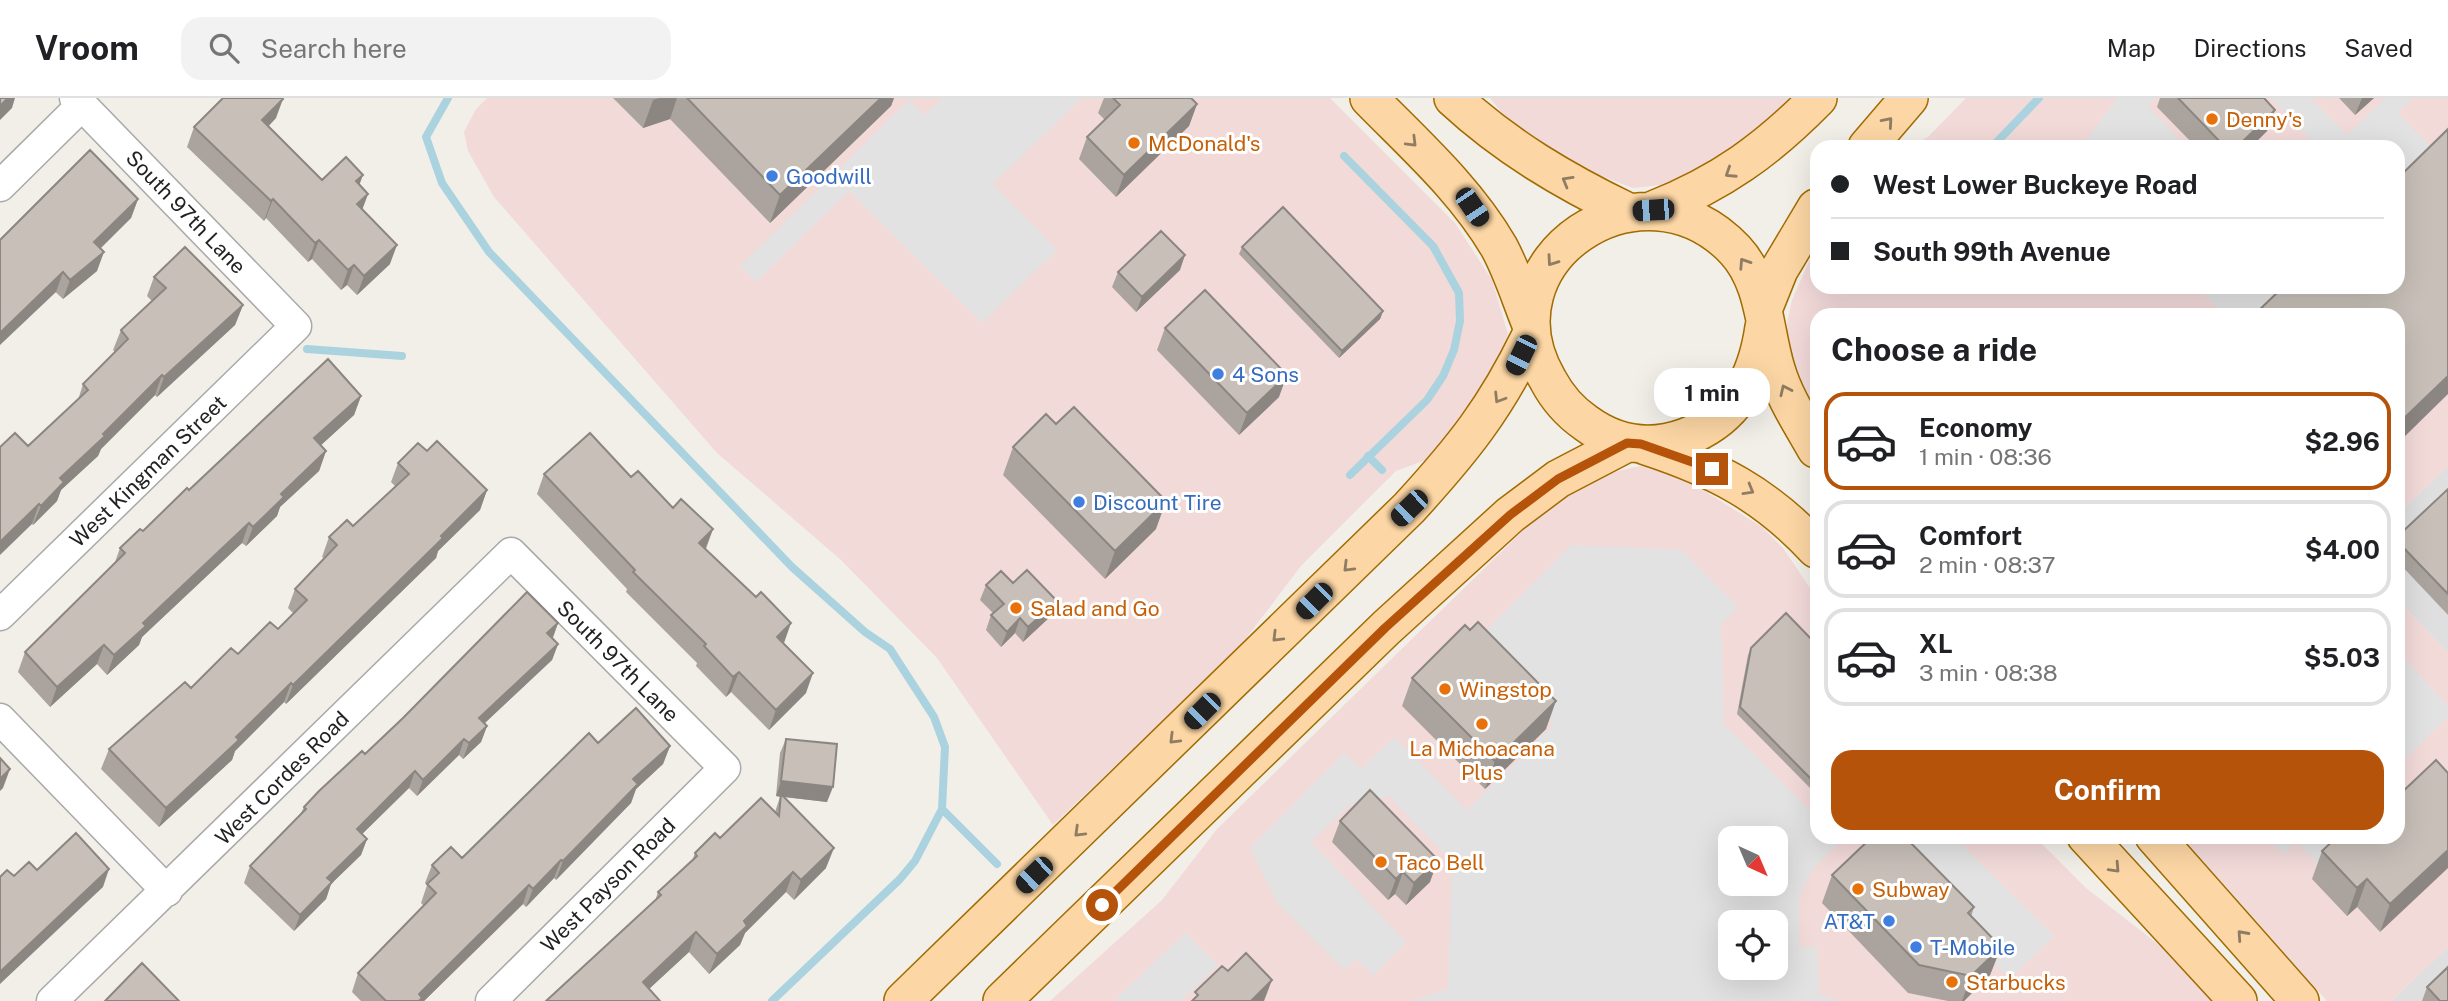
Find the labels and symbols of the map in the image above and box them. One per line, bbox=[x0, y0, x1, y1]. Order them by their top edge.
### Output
place label: Denny's bbox=[2226, 107, 2302, 132]
marker: Denny's bbox=[2204, 111, 2220, 127]
one-way arrow bbox=[1880, 118, 1892, 131]
place label: McDonald's bbox=[1148, 131, 1260, 156]
one-way arrow bbox=[1404, 133, 1417, 146]
marker: McDonald's bbox=[1126, 135, 1142, 151]
street label: South 97th Lane bbox=[121, 145, 251, 279]
place label: Goodwill bbox=[786, 164, 872, 189]
one-way arrow bbox=[1725, 165, 1738, 177]
marker: Goodwill bbox=[764, 168, 780, 184]
one-way arrow bbox=[1562, 176, 1575, 189]
car bbox=[1452, 184, 1493, 230]
car bbox=[1632, 198, 1675, 222]
one-way arrow bbox=[1548, 253, 1560, 266]
one-way arrow bbox=[1740, 258, 1752, 271]
car bbox=[1503, 332, 1540, 378]
place label: 4 Sons bbox=[1232, 362, 1299, 387]
marker: 4 Sons bbox=[1210, 366, 1226, 382]
callout: 1 min bbox=[1654, 368, 1770, 416]
one-way arrow bbox=[1779, 385, 1793, 398]
street label: West Kingman Street bbox=[65, 390, 231, 552]
one-way arrow bbox=[1494, 390, 1507, 403]
route end bbox=[1696, 453, 1728, 485]
one-way arrow bbox=[1741, 482, 1754, 495]
car bbox=[1387, 486, 1432, 530]
place label: Discount Tire bbox=[1093, 490, 1222, 515]
marker: Discount Tire bbox=[1071, 494, 1087, 510]
one-way arrow bbox=[1343, 559, 1356, 572]
car bbox=[1292, 579, 1337, 623]
street label: South 97th Lane bbox=[552, 595, 684, 727]
place label: Salad and Go bbox=[1030, 596, 1160, 621]
marker: Salad and Go bbox=[1008, 600, 1024, 616]
one-way arrow bbox=[1272, 629, 1285, 642]
place label: Wingstop bbox=[1459, 677, 1552, 702]
marker: Wingstop bbox=[1437, 681, 1453, 697]
car bbox=[1180, 689, 1225, 733]
street label: West Cordes Road bbox=[210, 706, 354, 850]
marker: La Michoacana Plus bbox=[1474, 716, 1490, 732]
one-way arrow bbox=[1169, 731, 1182, 744]
place label: La Michoacana Plus bbox=[1409, 736, 1555, 785]
street label: West Payson Road bbox=[536, 813, 680, 957]
one-way arrow bbox=[1074, 824, 1087, 837]
north arrow bbox=[1718, 826, 1788, 896]
place label: Taco Bell bbox=[1395, 850, 1484, 875]
car bbox=[1012, 853, 1057, 897]
marker: Taco Bell bbox=[1373, 854, 1389, 870]
one-way arrow bbox=[2107, 860, 2119, 873]
place label: Subway bbox=[1872, 877, 1949, 902]
marker: Subway bbox=[1850, 881, 1866, 897]
route start bbox=[1086, 889, 1118, 921]
place label: AT&T bbox=[1823, 909, 1875, 934]
marker: AT&T bbox=[1881, 913, 1897, 929]
one-way arrow bbox=[2238, 931, 2250, 944]
place label: T-Mobile bbox=[1930, 935, 2015, 960]
marker: T-Mobile bbox=[1908, 939, 1924, 955]
place label: Starbucks bbox=[1966, 970, 2066, 995]
marker: Starbucks bbox=[1944, 974, 1960, 990]

